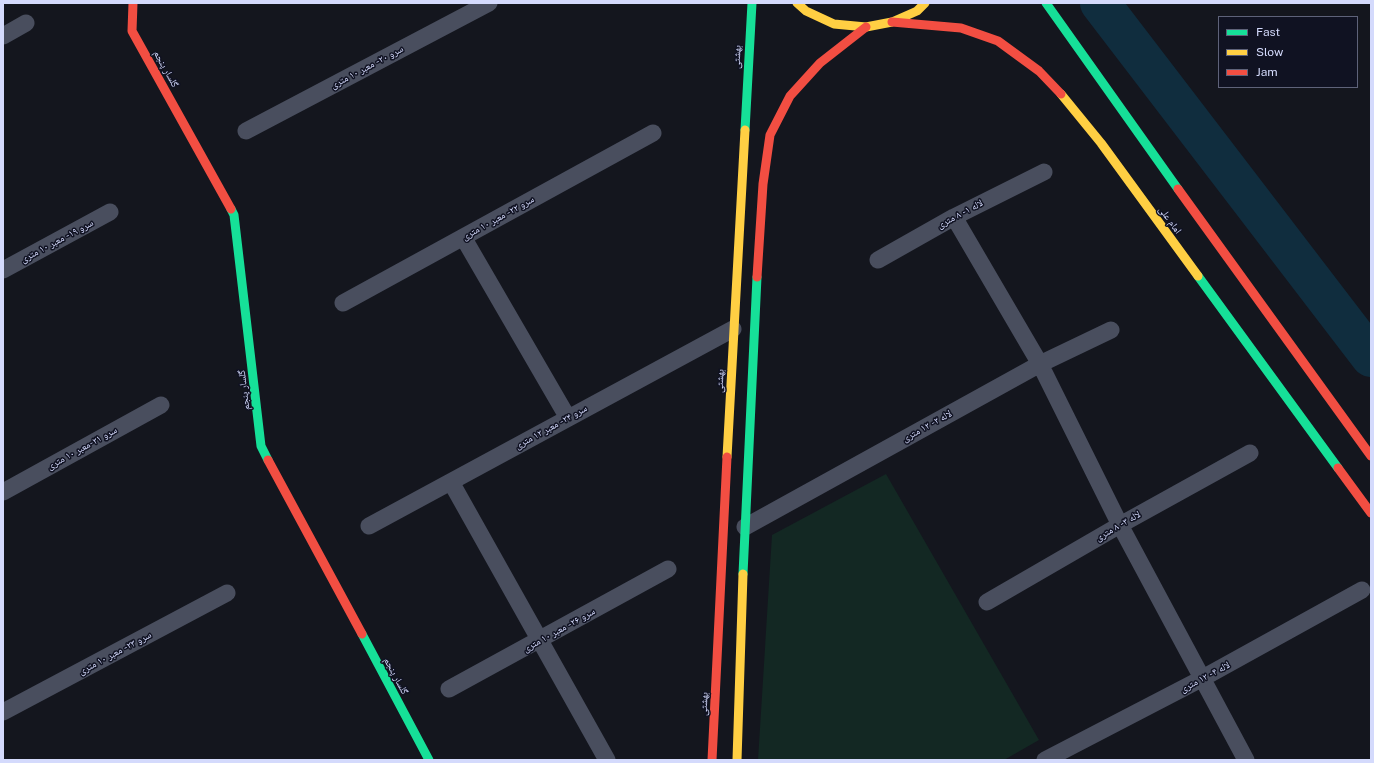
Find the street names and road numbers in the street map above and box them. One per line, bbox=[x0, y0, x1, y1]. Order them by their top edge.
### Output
street label: سرو ۲۰- معبر ۱۰ متری bbox=[329, 43, 405, 91]
street label: بهشتی bbox=[730, 45, 744, 69]
street label: گلسار پنجم bbox=[151, 48, 181, 90]
street label: سرو ۲۲- معبر ۱۰ متری bbox=[460, 193, 536, 243]
street label: لاله ۱- ۸ متری bbox=[935, 197, 985, 231]
street label: امام علی bbox=[1156, 204, 1184, 236]
street label: سرو ۱۹- معبر ۱۰ متری bbox=[19, 217, 95, 265]
street label: گلسار پنجم bbox=[236, 369, 252, 411]
street label: بهشتی bbox=[713, 369, 727, 393]
street label: سرو ۲۴- معبر ۱۲ متری bbox=[513, 402, 589, 452]
street label: لاله ۲- ۱۲ متری bbox=[900, 407, 954, 445]
street label: سرو ۲۱-معبر ۱۰ متری bbox=[45, 424, 119, 472]
street label: لاله ۳- ۸ متری bbox=[1093, 508, 1143, 544]
street label: سرو ۲۶- معبر ۱۰ متری bbox=[521, 605, 597, 655]
street label: سرو ۲۳- معبر ۱۰ متری bbox=[77, 629, 153, 677]
street label: گلسار پنجم bbox=[381, 655, 411, 697]
street label: لاله ۴- ۱۲ متری bbox=[1178, 659, 1232, 695]
street label: بهشتی bbox=[697, 692, 711, 716]

